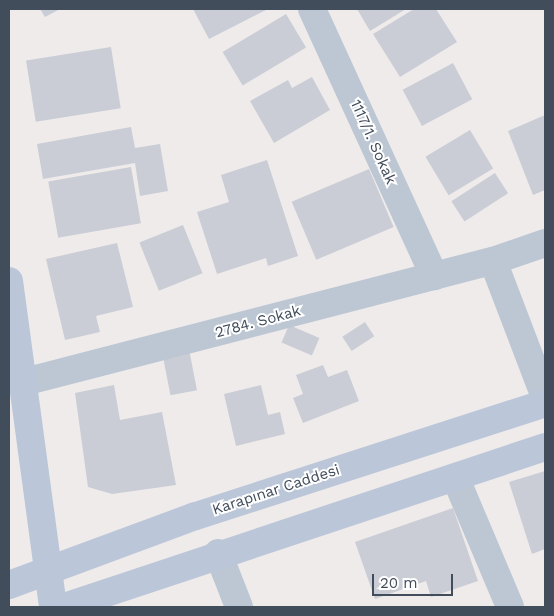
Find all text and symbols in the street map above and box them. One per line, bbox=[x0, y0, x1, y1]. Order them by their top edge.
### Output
street label: 1117/1. Sokak bbox=[346, 97, 400, 187]
street label: 2784. Sokak bbox=[213, 302, 303, 342]
street label: Karapınar Caddesi bbox=[210, 461, 342, 519]
scale bar bbox=[374, 564, 455, 596]
text: 20 m bbox=[380, 574, 418, 592]

